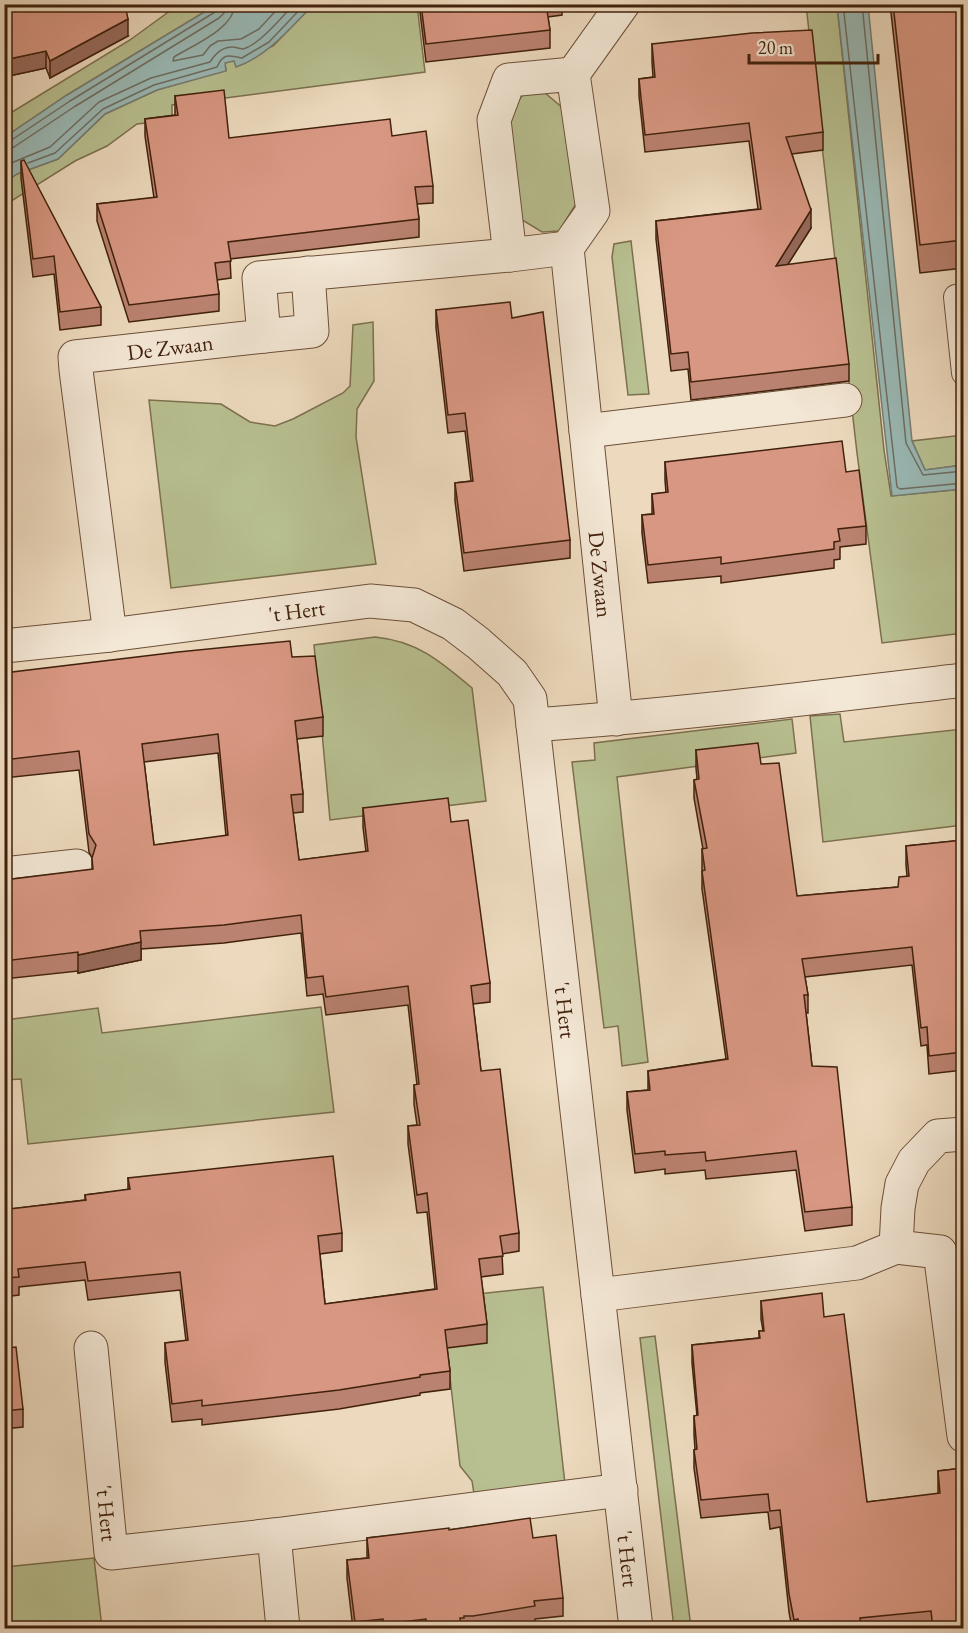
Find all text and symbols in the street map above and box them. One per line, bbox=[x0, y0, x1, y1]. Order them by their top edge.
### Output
scale bar bbox=[749, 27, 878, 65]
text: 20 m bbox=[758, 36, 793, 59]
street label: De Zwaan bbox=[125, 328, 215, 367]
street label: De Zwaan bbox=[582, 530, 619, 619]
street label: 't Hert bbox=[267, 593, 327, 629]
street label: 't Hert bbox=[547, 981, 583, 1040]
street label: 't Hert bbox=[89, 1484, 124, 1543]
street label: 't Hert bbox=[610, 1529, 645, 1588]

